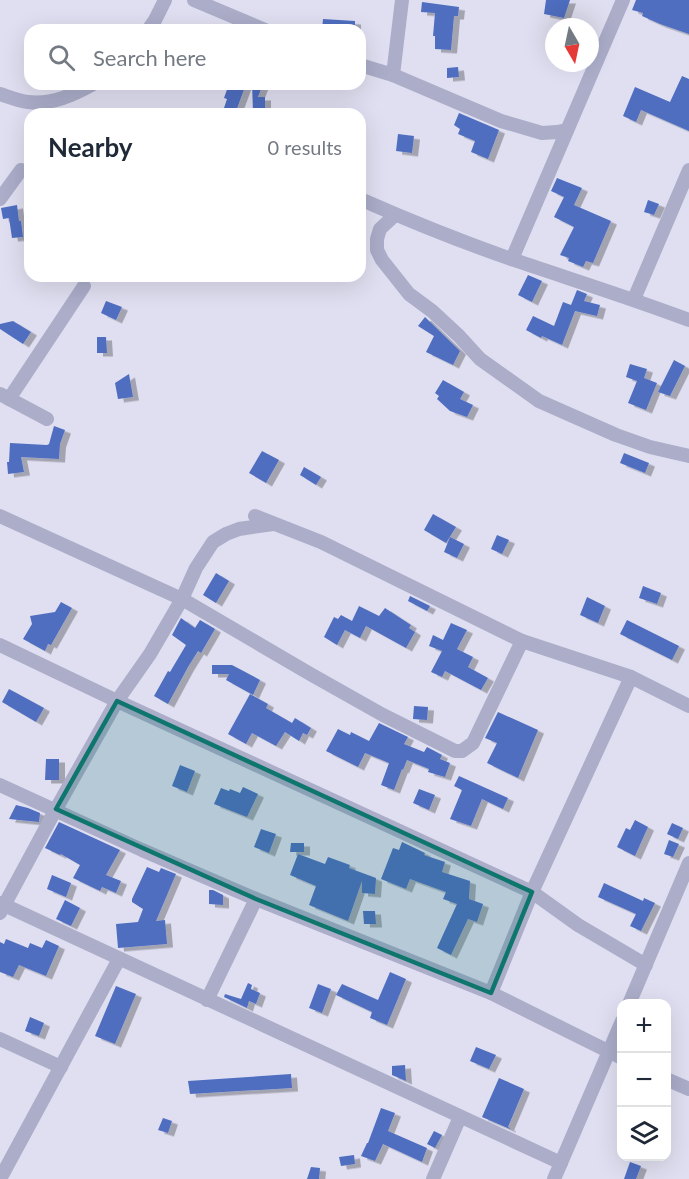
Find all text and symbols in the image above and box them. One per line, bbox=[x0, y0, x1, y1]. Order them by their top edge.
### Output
north arrow bbox=[545, 18, 599, 72]
search box bbox=[24, 24, 366, 90]
icon: search bbox=[45, 41, 78, 74]
text: Search here bbox=[93, 44, 206, 71]
text: Nearby bbox=[48, 131, 133, 163]
text: 0 results bbox=[267, 135, 342, 159]
map controls bbox=[617, 999, 671, 1161]
button: + bbox=[617, 999, 671, 1053]
button: − bbox=[617, 1053, 671, 1107]
button: layers bbox=[617, 1107, 671, 1161]

